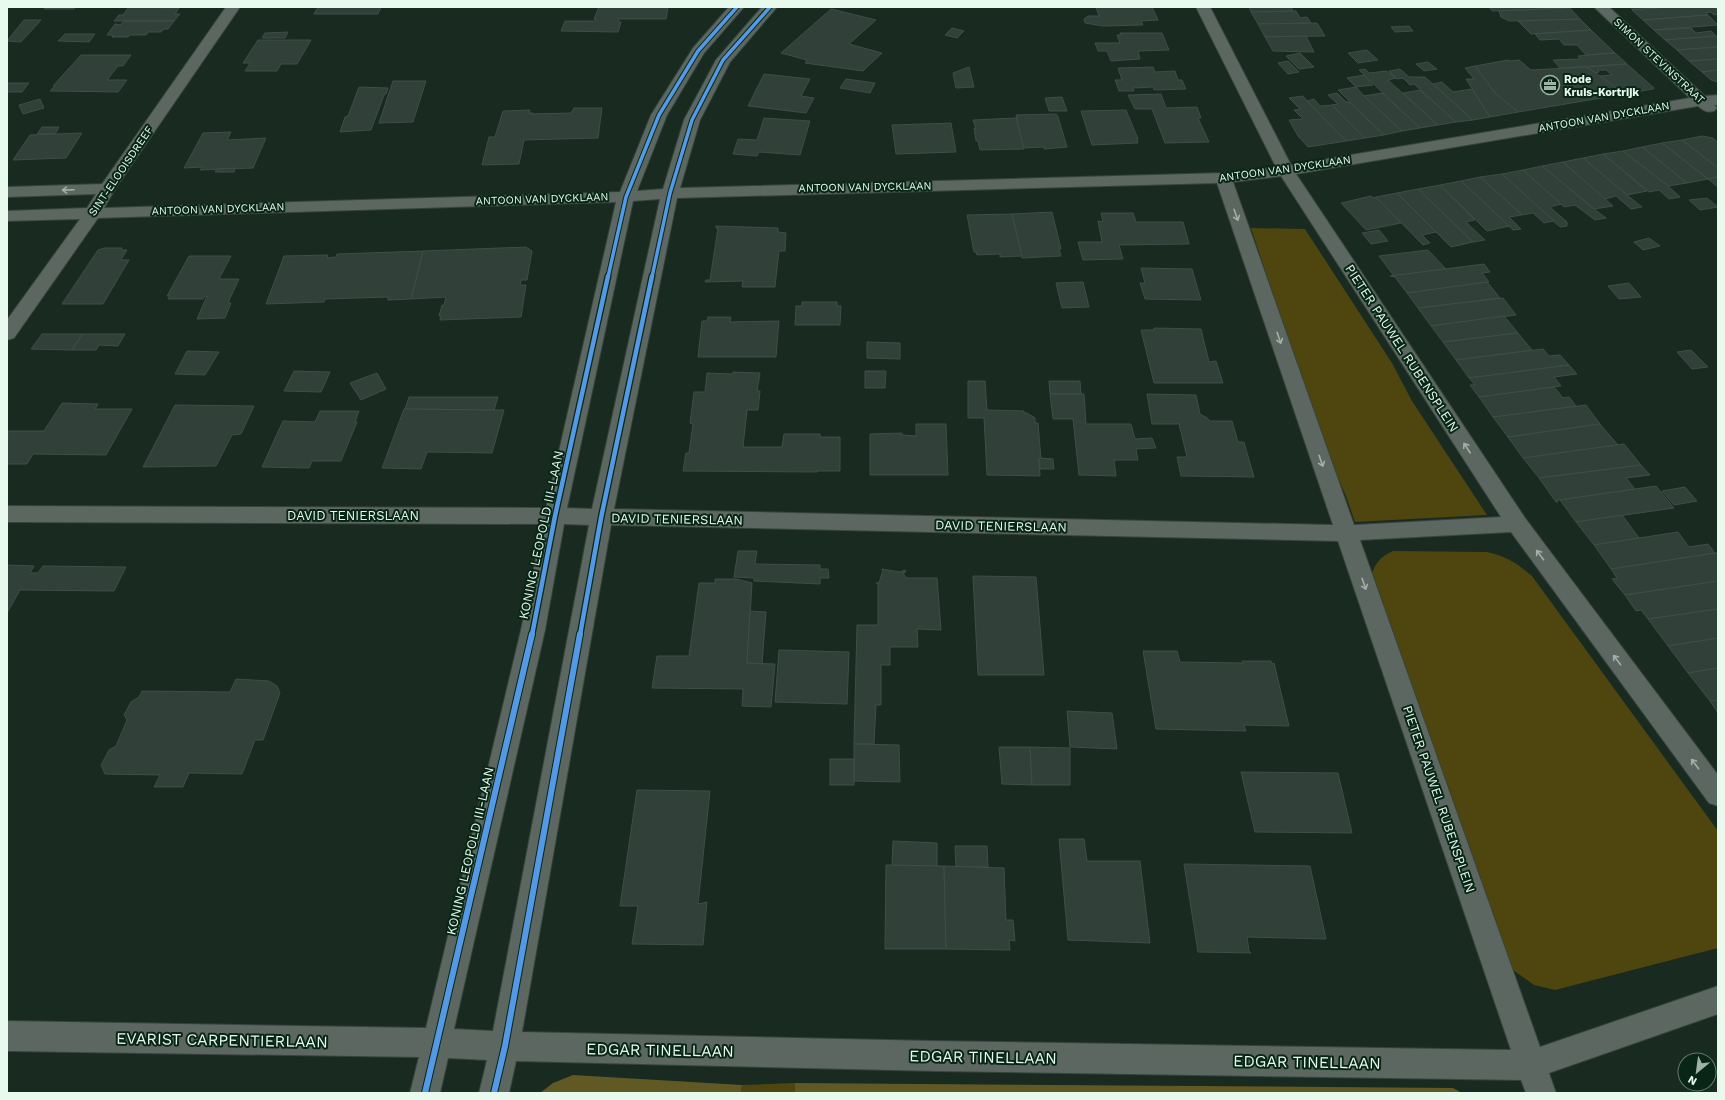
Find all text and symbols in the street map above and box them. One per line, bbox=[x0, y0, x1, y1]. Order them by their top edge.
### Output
street label: SIMON STEVINSTRAAT bbox=[1611, 16, 1707, 107]
place label: Rode Kruis-Kortrijk bbox=[1564, 73, 1639, 99]
office icon: Rode Kruis-Kortrijk bbox=[1539, 74, 1561, 96]
street label: ANTOON VAN DYCKLAAN bbox=[1537, 99, 1671, 135]
street label: SINT-ELOOISDREEF bbox=[86, 123, 156, 218]
street label: ANTOON VAN DYCKLAAN bbox=[1218, 153, 1352, 185]
street label: ANTOON VAN DYCKLAAN bbox=[798, 179, 932, 195]
one-way arrow bbox=[62, 187, 75, 194]
street label: ANTOON VAN DYCKLAAN bbox=[475, 190, 609, 208]
street label: ANTOON VAN DYCKLAAN bbox=[151, 200, 285, 218]
one-way arrow bbox=[1233, 208, 1240, 221]
street label: PIETER PAUWEL RUBENSPLEIN bbox=[1342, 261, 1462, 435]
one-way arrow bbox=[1275, 331, 1283, 343]
one-way arrow bbox=[1463, 443, 1471, 454]
street label: KONING LEOPOLD III-LAAN bbox=[516, 449, 566, 621]
one-way arrow bbox=[1318, 454, 1326, 466]
street label: DAVID TENIERSLAAN bbox=[287, 508, 419, 523]
street label: DAVID TENIERSLAAN bbox=[611, 510, 743, 528]
street label: DAVID TENIERSLAAN bbox=[935, 517, 1067, 535]
one-way arrow bbox=[1536, 550, 1544, 561]
one-way arrow bbox=[1361, 577, 1368, 590]
one-way arrow bbox=[1613, 654, 1621, 665]
street label: PIETER PAUWEL RUBENSPLEIN bbox=[1400, 704, 1478, 894]
one-way arrow bbox=[1691, 759, 1699, 770]
street label: KONING LEOPOLD III-LAAN bbox=[443, 765, 497, 937]
street label: EVARIST CARPENTIERLAAN bbox=[116, 1029, 328, 1051]
street label: EDGAR TINELLAAN bbox=[586, 1039, 734, 1061]
street label: EDGAR TINELLAAN bbox=[909, 1046, 1057, 1068]
street label: EDGAR TINELLAAN bbox=[1233, 1051, 1381, 1073]
north arrow bbox=[1677, 1052, 1717, 1092]
text: N bbox=[1686, 1073, 1699, 1088]

